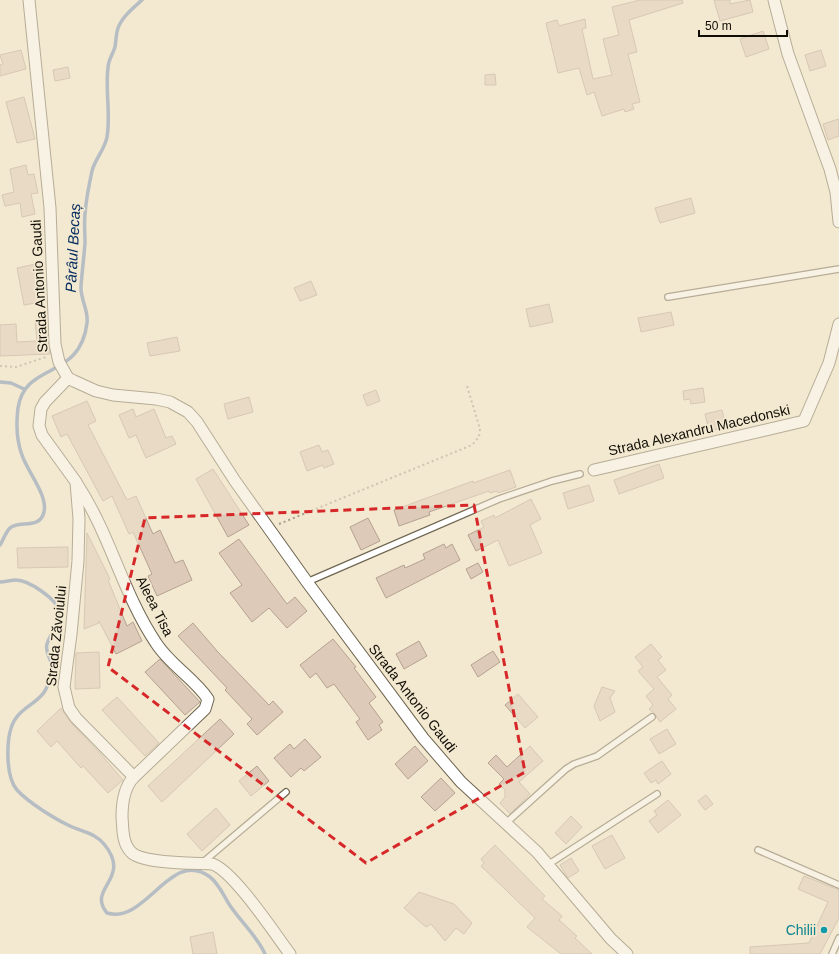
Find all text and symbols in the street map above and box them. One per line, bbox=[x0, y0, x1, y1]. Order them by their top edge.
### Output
scale bar bbox=[699, 12, 787, 38]
text: 50 m bbox=[705, 19, 732, 33]
water label: Pârâul Becaș bbox=[62, 202, 83, 293]
street label: Strada Antonio Gaudi bbox=[28, 219, 50, 353]
street label: Strada Alexandru Macedonski bbox=[607, 401, 791, 459]
street label: Aleea Tisa bbox=[133, 573, 177, 639]
street label: Strada Zăvoiului bbox=[43, 585, 69, 687]
street label: Strada Antonio Gaudi bbox=[366, 641, 460, 755]
place label: Chilii bbox=[786, 922, 816, 938]
marker: Chilii bbox=[819, 925, 829, 935]

